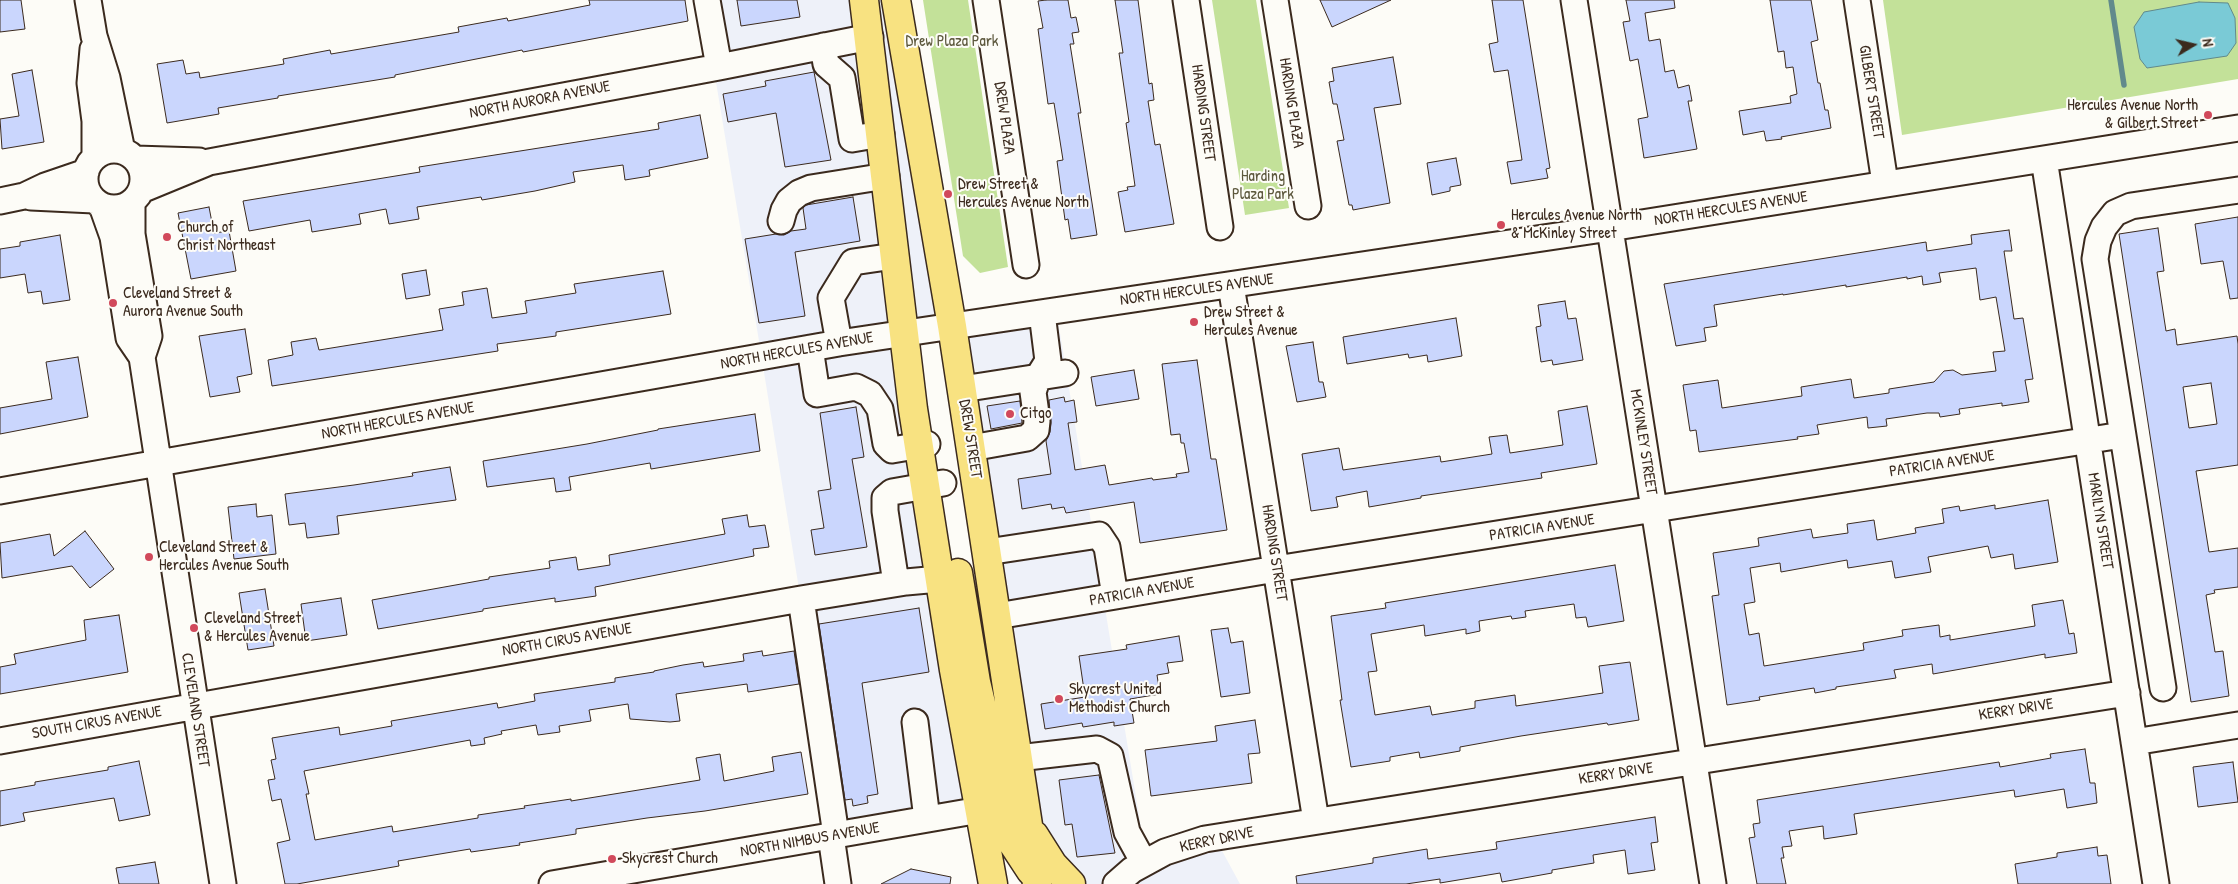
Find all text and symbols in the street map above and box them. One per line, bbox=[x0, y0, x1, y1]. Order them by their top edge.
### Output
north arrow bbox=[2168, 20, 2218, 70]
park label: Drew Plaza Park bbox=[905, 32, 999, 52]
text: N bbox=[2198, 37, 2218, 48]
street label: GILBERT STREET bbox=[1854, 44, 1888, 140]
street label: HARDING PLAZA bbox=[1274, 56, 1308, 150]
street label: HARDING STREET bbox=[1187, 63, 1219, 163]
street label: NORTH AURORA AVENUE bbox=[468, 77, 612, 123]
street label: DREW PLAZA bbox=[989, 81, 1019, 155]
place label: Hercules Avenue North & Gilbert Street bbox=[2067, 96, 2198, 134]
marker: Hercules Avenue North & Gilbert Street bbox=[2202, 109, 2214, 121]
park label: Harding Plaza Park bbox=[1232, 167, 1294, 205]
place label: Drew Street & Hercules Avenue North bbox=[958, 175, 1089, 213]
street label: NORTH HERCULES AVENUE bbox=[1653, 187, 1809, 231]
marker: Drew Street & Hercules Avenue North bbox=[942, 188, 954, 200]
place label: Hercules Avenue North & McKinley Street bbox=[1511, 206, 1642, 244]
place label: Church of Christ Northeast bbox=[177, 218, 275, 256]
marker: Hercules Avenue North & McKinley Street bbox=[1495, 219, 1507, 231]
marker: Church of Christ Northeast bbox=[161, 231, 173, 243]
street label: NORTH HERCULES AVENUE bbox=[1119, 270, 1275, 310]
place label: Cleveland Street & Aurora Avenue South bbox=[123, 284, 243, 322]
marker: Cleveland Street & Aurora Avenue South bbox=[107, 297, 119, 309]
place label: Drew Street & Hercules Avenue bbox=[1204, 303, 1298, 341]
marker: Drew Street & Hercules Avenue bbox=[1188, 316, 1200, 328]
street label: NORTH HERCULES AVENUE bbox=[719, 328, 875, 374]
street label: MCKINLEY STREET bbox=[1625, 388, 1661, 496]
street label: NORTH HERCULES AVENUE bbox=[320, 398, 476, 444]
street label: DREW STREET bbox=[954, 398, 986, 480]
place label: Citgo bbox=[1020, 404, 1051, 424]
marker: Citgo bbox=[1004, 408, 1016, 420]
street label: PATRICIA AVENUE bbox=[1888, 446, 1996, 482]
street label: MARILYN STREET bbox=[2083, 471, 2117, 571]
street label: HARDING STREET bbox=[1257, 503, 1291, 603]
street label: PATRICIA AVENUE bbox=[1488, 510, 1596, 546]
place label: Cleveland Street & Hercules Avenue South bbox=[159, 538, 289, 576]
marker: Cleveland Street & Hercules Avenue South bbox=[143, 551, 155, 563]
street label: PATRICIA AVENUE bbox=[1088, 573, 1196, 611]
place label: Cleveland Street & Hercules Avenue bbox=[204, 609, 310, 647]
street label: NORTH CIRUS AVENUE bbox=[501, 619, 633, 661]
marker: Cleveland Street & Hercules Avenue bbox=[188, 622, 200, 634]
street label: CLEVELAND STREET bbox=[177, 652, 213, 768]
place label: Skycrest United Methodist Church bbox=[1069, 680, 1170, 718]
marker: Skycrest United Methodist Church bbox=[1053, 693, 1065, 705]
street label: KERRY DRIVE bbox=[1977, 695, 2055, 725]
street label: SOUTH CIRUS AVENUE bbox=[31, 702, 163, 744]
street label: KERRY DRIVE bbox=[1577, 759, 1655, 789]
street label: NORTH NIMBUS AVENUE bbox=[739, 818, 881, 862]
street label: KERRY DRIVE bbox=[1178, 823, 1256, 857]
place label: Skycrest Church bbox=[622, 849, 718, 869]
marker: Skycrest Church bbox=[606, 853, 618, 865]

